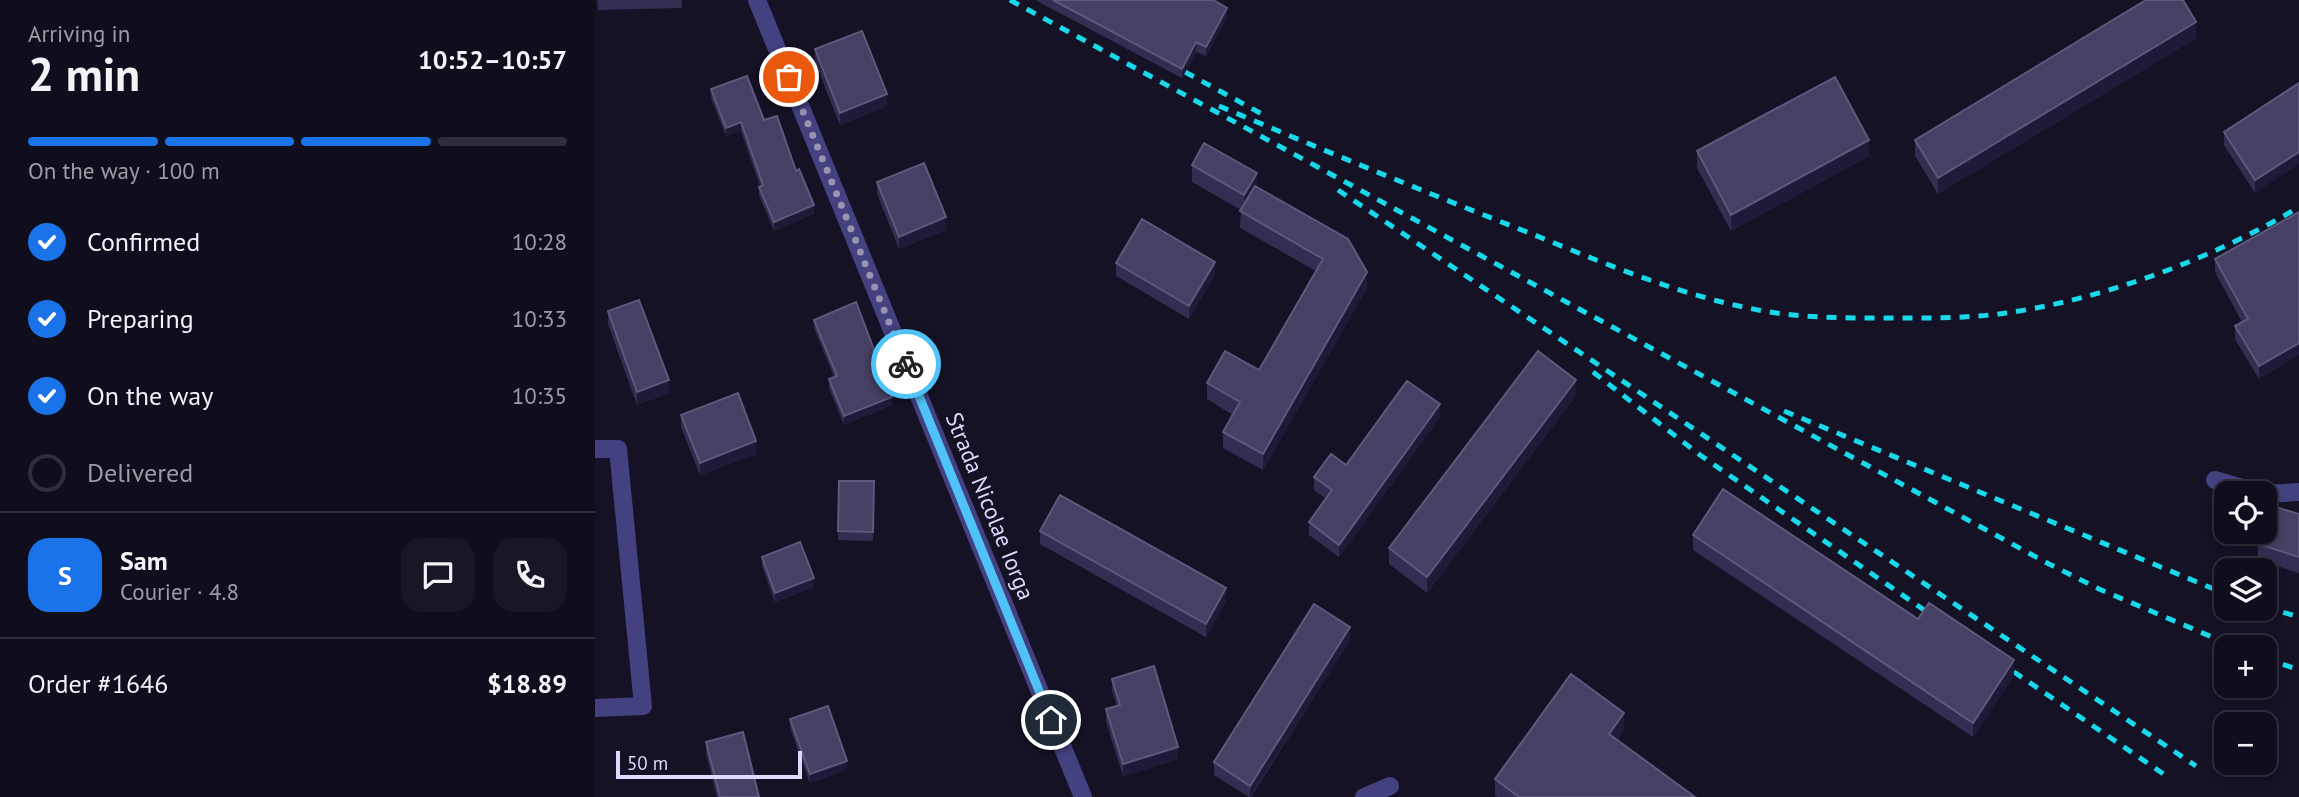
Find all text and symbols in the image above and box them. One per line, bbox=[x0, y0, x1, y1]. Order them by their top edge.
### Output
text: Arriving in bbox=[28, 19, 130, 48]
text: 10:52–10:57 bbox=[418, 43, 567, 76]
text: 2 min bbox=[28, 44, 140, 104]
pin bbox=[759, 47, 819, 107]
icon: bag bbox=[770, 58, 808, 96]
text: On the way · 100 m bbox=[28, 156, 220, 185]
icon: check bbox=[28, 223, 66, 261]
text: Confirmed bbox=[87, 225, 200, 258]
text: 10:28 bbox=[512, 227, 567, 256]
icon: check bbox=[28, 300, 66, 338]
text: Preparing bbox=[87, 302, 194, 335]
text: 10:33 bbox=[512, 304, 567, 333]
courier bbox=[871, 329, 941, 399]
icon: bike bbox=[887, 345, 925, 383]
icon: check bbox=[28, 377, 66, 415]
text: On the way bbox=[87, 379, 213, 412]
text: 10:35 bbox=[512, 381, 567, 410]
street label: Strada Nicolae Iorga bbox=[940, 408, 1041, 604]
text: Delivered bbox=[87, 456, 193, 489]
map controls bbox=[2214, 481, 2277, 775]
button: locate bbox=[2214, 481, 2277, 544]
button: chat bbox=[401, 538, 475, 612]
button: phone bbox=[493, 538, 567, 612]
text: Sam bbox=[120, 544, 168, 577]
button: layers bbox=[2214, 558, 2277, 621]
text: S bbox=[58, 559, 72, 592]
text: Courier · 4.8 bbox=[120, 577, 239, 606]
button: + bbox=[2214, 635, 2277, 698]
text: Order #1646 bbox=[28, 667, 168, 700]
text: $18.89 bbox=[487, 667, 567, 700]
pin bbox=[1021, 690, 1081, 750]
icon: home bbox=[1032, 701, 1070, 739]
button: − bbox=[2214, 712, 2277, 775]
scale bar bbox=[616, 748, 801, 780]
text: 50 m bbox=[627, 751, 668, 775]

